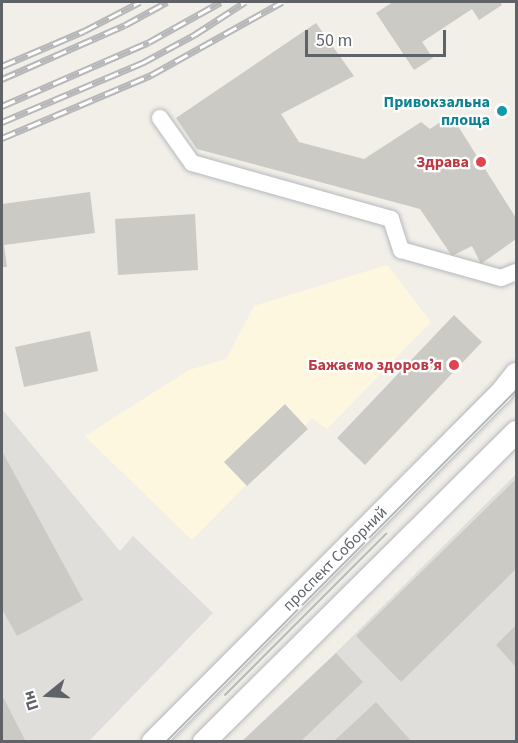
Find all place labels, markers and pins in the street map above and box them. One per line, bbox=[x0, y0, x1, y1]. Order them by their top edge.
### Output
place label: Привокзальна площа bbox=[384, 92, 490, 130]
marker: Привокзальна площа bbox=[495, 104, 509, 118]
place label: Здрава bbox=[416, 152, 469, 172]
marker: Здрава bbox=[474, 155, 488, 169]
place label: Бажаємо здоровʼя bbox=[308, 355, 442, 375]
marker: Бажаємо здоровʼя bbox=[447, 358, 461, 372]

